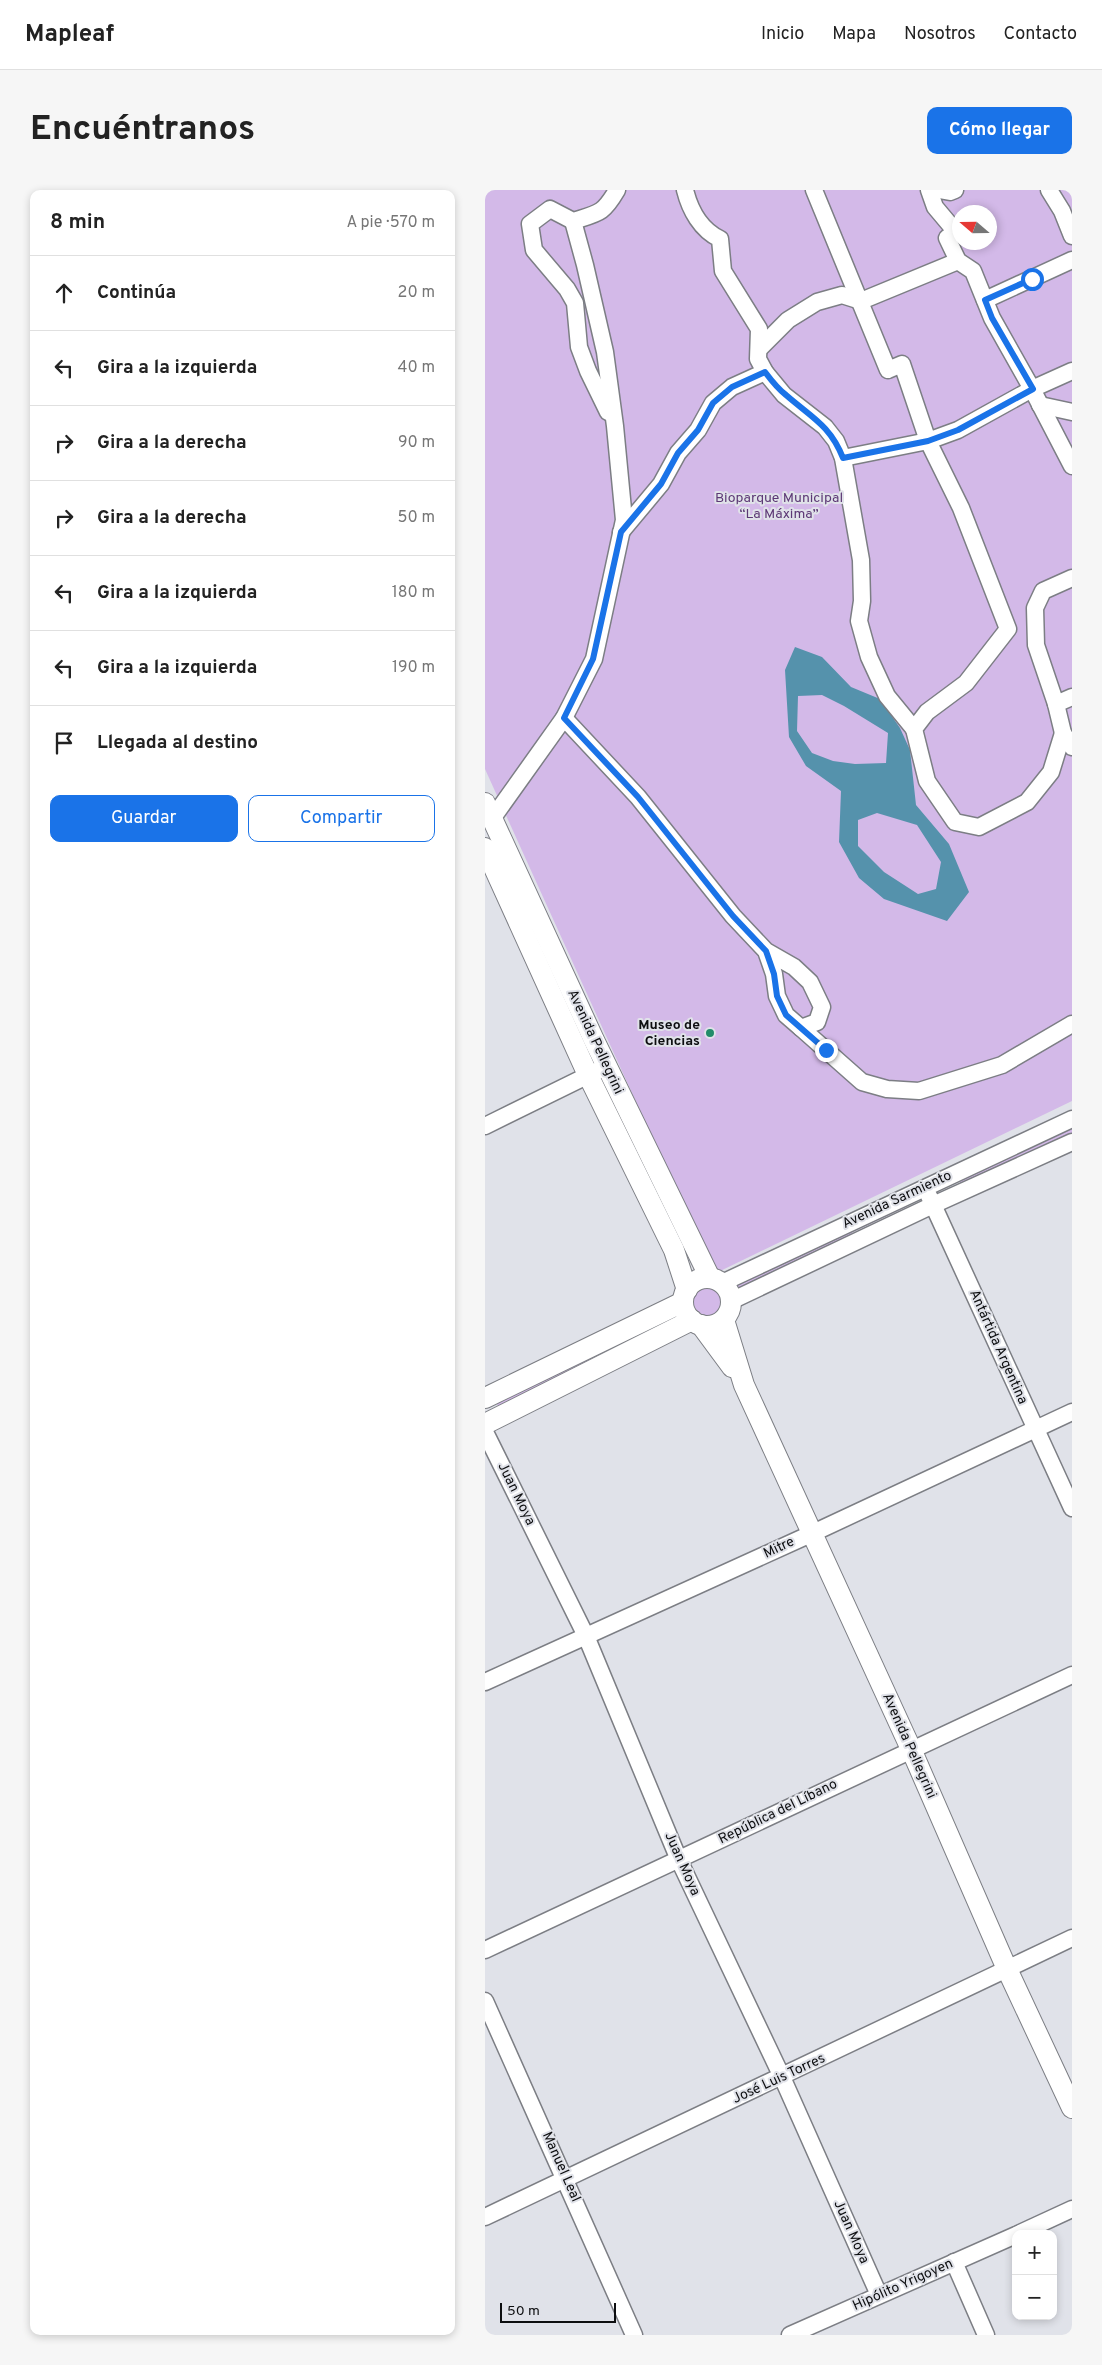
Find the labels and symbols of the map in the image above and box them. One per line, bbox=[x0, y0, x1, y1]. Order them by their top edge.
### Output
north arrow bbox=[952, 205, 997, 250]
route start bbox=[1021, 268, 1044, 291]
park label: Bioparque Municipal “La Máxima” bbox=[715, 490, 843, 523]
street label: Avenida Pellegrini bbox=[563, 987, 627, 1097]
place label: Museo de Ciencias bbox=[638, 1017, 700, 1050]
marker: Museo de Ciencias bbox=[704, 1027, 716, 1039]
route end bbox=[815, 1039, 838, 1062]
street label: Avenida Sarmiento bbox=[840, 1167, 954, 1233]
street label: Antártida Argentina bbox=[965, 1287, 1031, 1407]
street label: Juan Moya bbox=[493, 1460, 539, 1528]
street label: Mitre bbox=[761, 1533, 797, 1563]
street label: Avenida Pellegrini bbox=[878, 1691, 940, 1801]
street label: República del Líbano bbox=[716, 1776, 840, 1848]
street label: Juan Moya bbox=[660, 1830, 704, 1898]
street label: José Luis Torres bbox=[730, 2050, 828, 2108]
street label: Manuel Leal bbox=[538, 2129, 584, 2205]
street label: Juan Moya bbox=[829, 2198, 873, 2266]
street label: Hipólito Yrigoyen bbox=[850, 2255, 956, 2315]
scale bar bbox=[500, 2300, 616, 2323]

